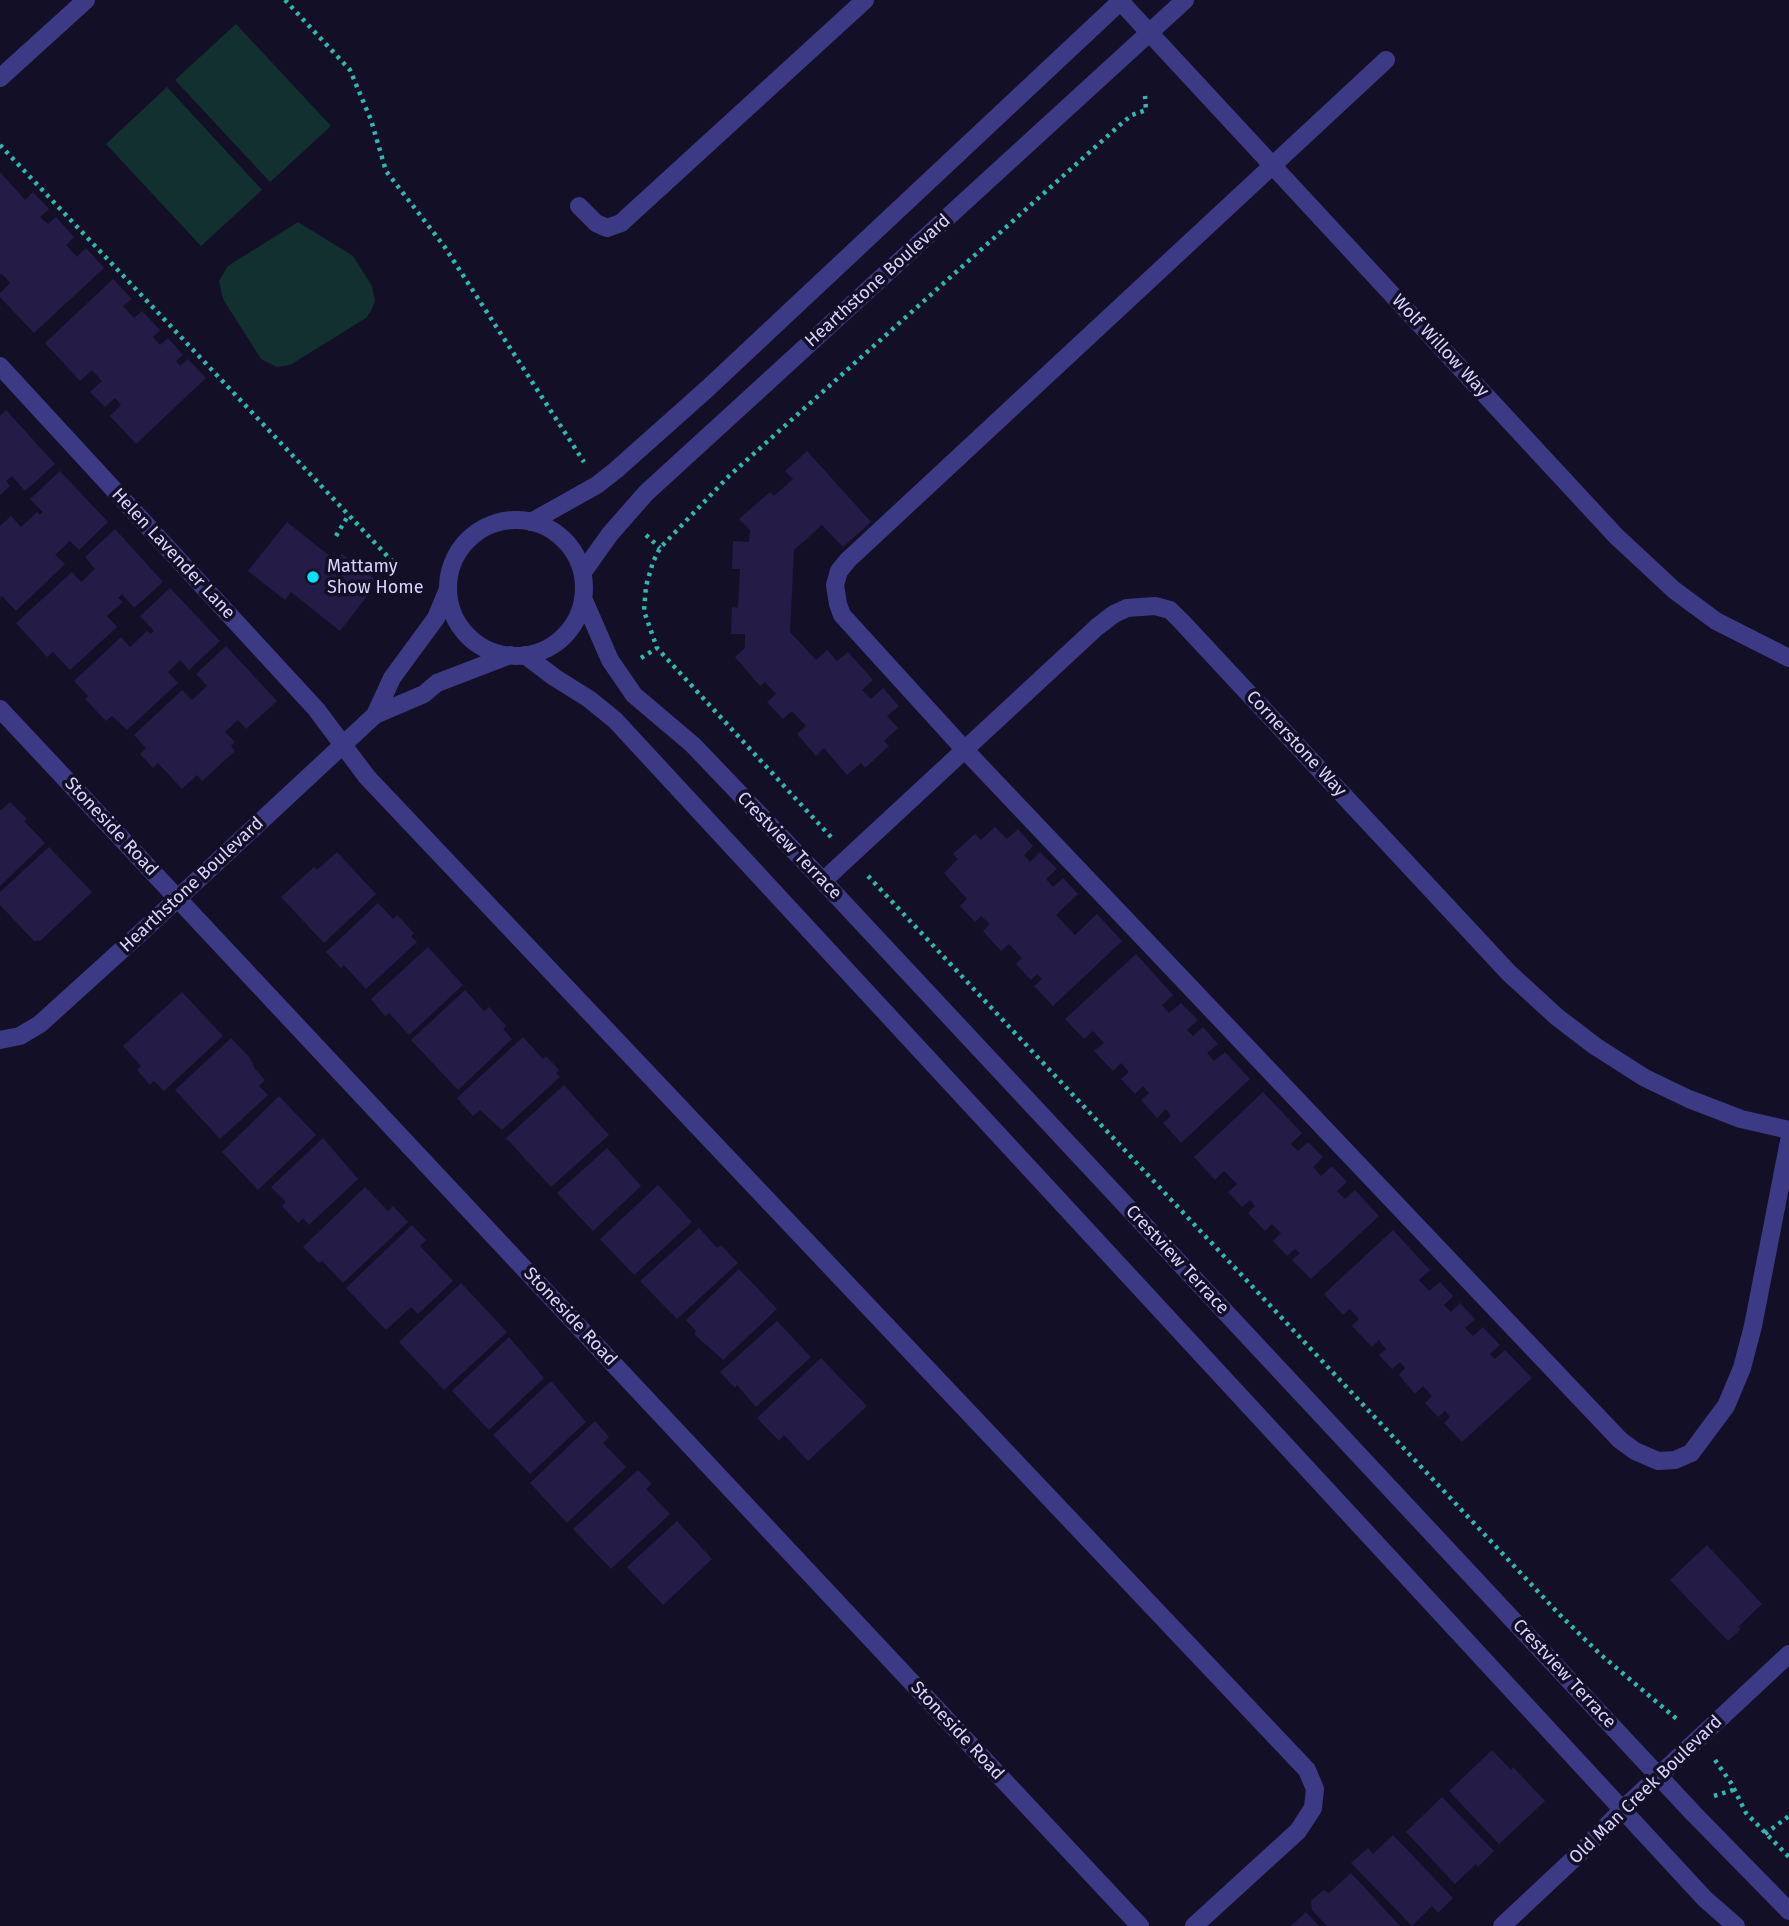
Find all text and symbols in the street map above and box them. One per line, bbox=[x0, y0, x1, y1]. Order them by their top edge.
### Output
street label: Hearthstone Boulevard bbox=[801, 210, 955, 352]
street label: Wolf Willow Way bbox=[1387, 290, 1493, 402]
street label: Helen Lavender Lane bbox=[107, 484, 239, 624]
place label: Mattamy Show Home bbox=[327, 556, 424, 598]
marker: Mattamy Show Home bbox=[305, 569, 321, 585]
street label: Cornerstone Way bbox=[1241, 686, 1351, 802]
street label: Stoneside Road bbox=[60, 773, 162, 881]
street label: Crestview Terrace bbox=[732, 788, 846, 904]
street label: Hearthstone Boulevard bbox=[116, 813, 268, 957]
street label: Crestview Terrace bbox=[1121, 1201, 1233, 1319]
street label: Stoneside Road bbox=[519, 1263, 621, 1371]
street label: Crestview Terrace bbox=[1508, 1615, 1620, 1733]
street label: Stoneside Road bbox=[906, 1677, 1008, 1785]
street label: Old Man Creek Boulevard bbox=[1565, 1711, 1727, 1869]

